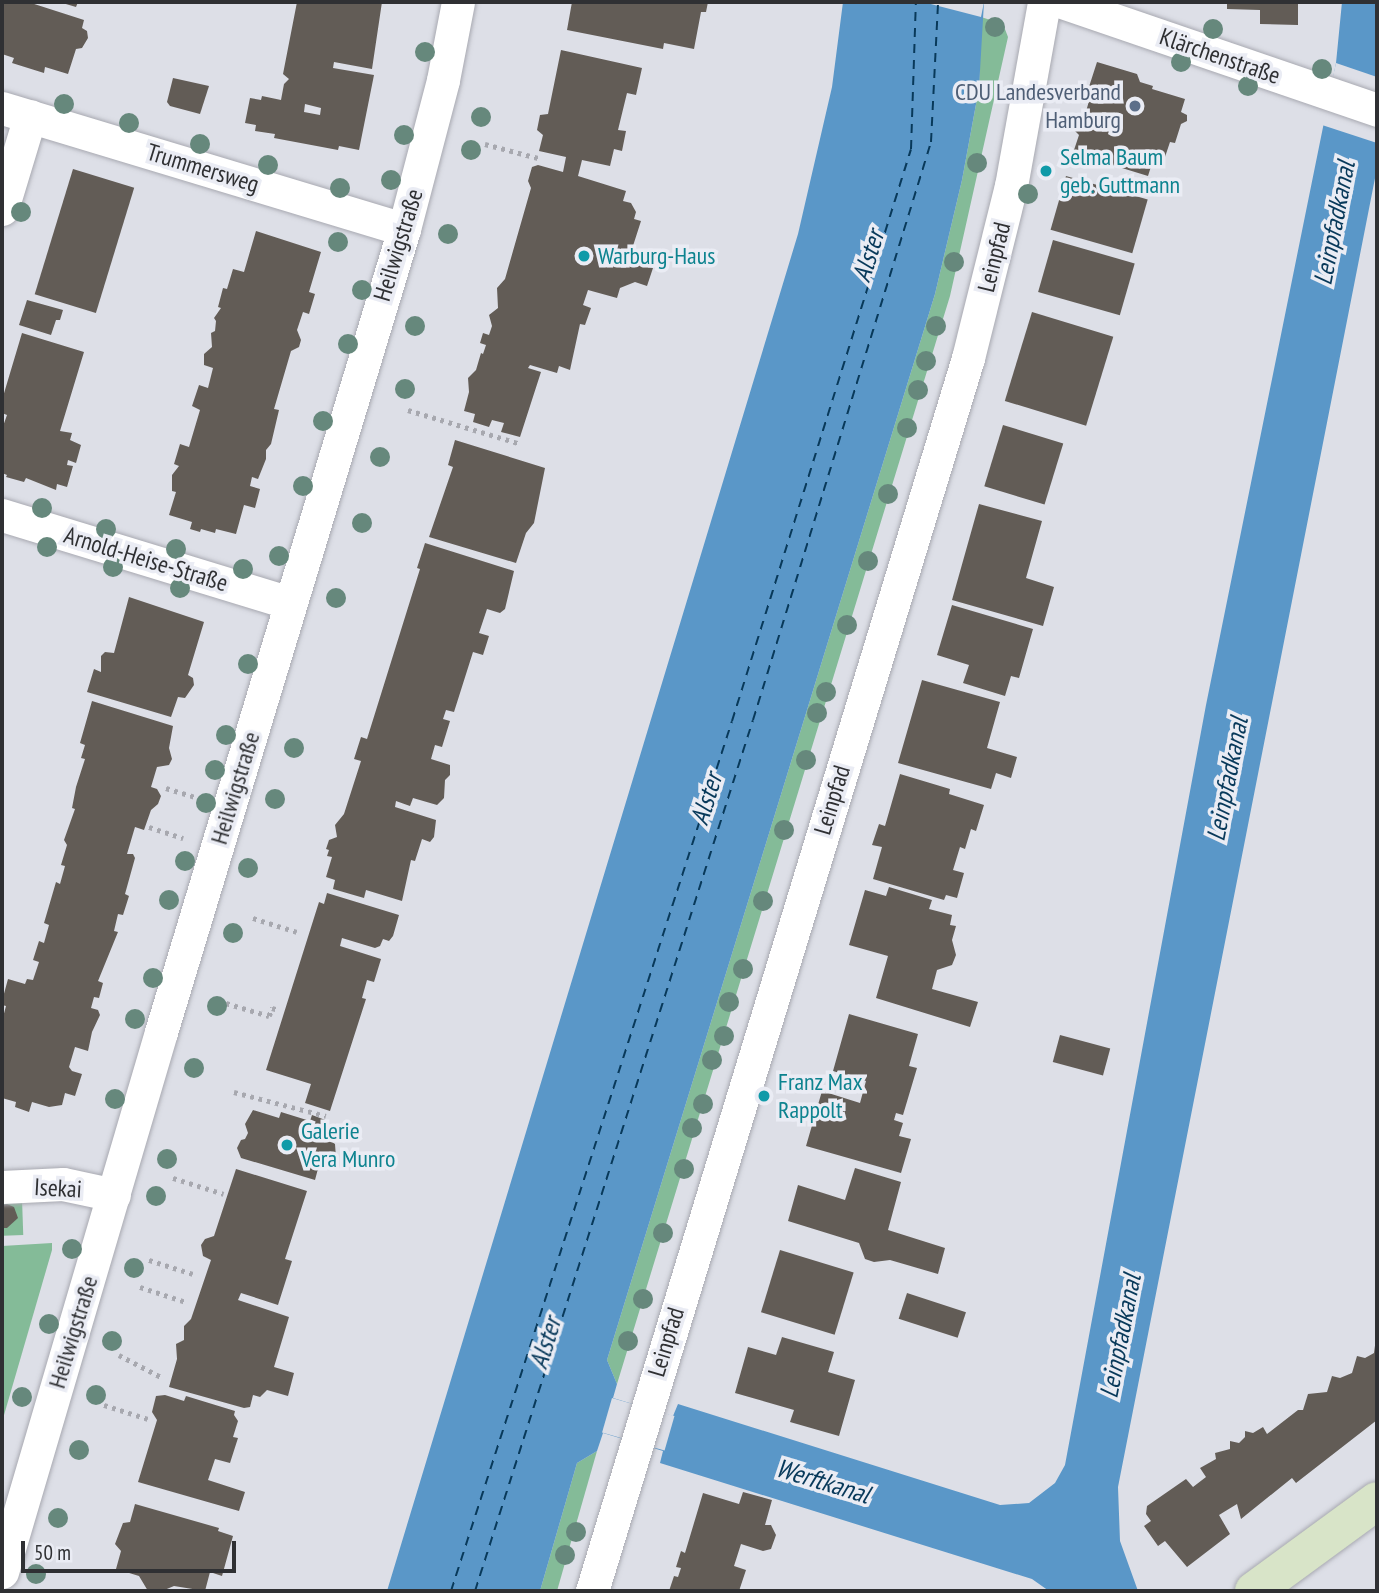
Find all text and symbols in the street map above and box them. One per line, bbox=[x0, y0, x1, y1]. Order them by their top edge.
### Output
street label: Klärchenstraße bbox=[1156, 22, 1284, 90]
place label: CDU Landesverband Hamburg bbox=[955, 78, 1121, 134]
marker: CDU Landesverband Hamburg bbox=[1127, 98, 1143, 114]
street label: Trummersweg bbox=[144, 137, 262, 199]
place label: Selma Baum geb. Guttmann bbox=[1060, 143, 1182, 199]
water label: Leinpfadkanal bbox=[1307, 159, 1361, 287]
marker: Selma Baum geb. Guttmann bbox=[1038, 163, 1054, 179]
street label: Heilwigstraße bbox=[367, 185, 429, 305]
street label: Leinpfad bbox=[971, 219, 1017, 295]
water label: Alster bbox=[845, 227, 891, 285]
place label: Warburg-Haus bbox=[598, 242, 715, 270]
marker: Warburg-Haus bbox=[576, 248, 592, 264]
street label: Arnold-Heise-Straße bbox=[61, 520, 231, 598]
water label: Leinpfadkanal bbox=[1200, 715, 1254, 843]
street label: Heilwigstraße bbox=[204, 728, 266, 848]
street label: Leinpfad bbox=[808, 762, 856, 838]
water label: Alster bbox=[683, 770, 729, 828]
place label: Franz Max Rappolt bbox=[778, 1068, 863, 1124]
marker: Franz Max Rappolt bbox=[756, 1088, 772, 1104]
place label: Galerie Vera Munro bbox=[301, 1117, 395, 1173]
marker: Galerie Vera Munro bbox=[279, 1137, 295, 1153]
street label: Isekai bbox=[33, 1172, 83, 1204]
street label: Heilwigstraße bbox=[42, 1272, 104, 1392]
water label: Leinpfadkanal bbox=[1093, 1272, 1147, 1400]
street label: Leinpfad bbox=[642, 1304, 690, 1380]
water label: Alster bbox=[522, 1314, 568, 1372]
water label: Werftkanal bbox=[772, 1452, 874, 1510]
scale bar bbox=[24, 1526, 240, 1570]
text: 50 m bbox=[34, 1539, 71, 1566]

